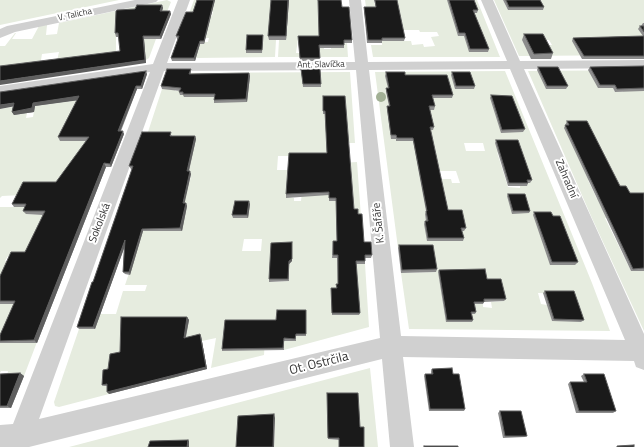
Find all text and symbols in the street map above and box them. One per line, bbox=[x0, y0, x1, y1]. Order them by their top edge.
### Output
street label: V. Talicha bbox=[57, 6, 93, 24]
street label: Ant. Slavíčka bbox=[297, 59, 345, 71]
street label: Zahradní bbox=[552, 158, 580, 200]
street label: Sokolská bbox=[86, 201, 114, 245]
street label: K. Šafáře bbox=[370, 202, 388, 244]
street label: Ot. Ostrčila bbox=[288, 349, 350, 379]

